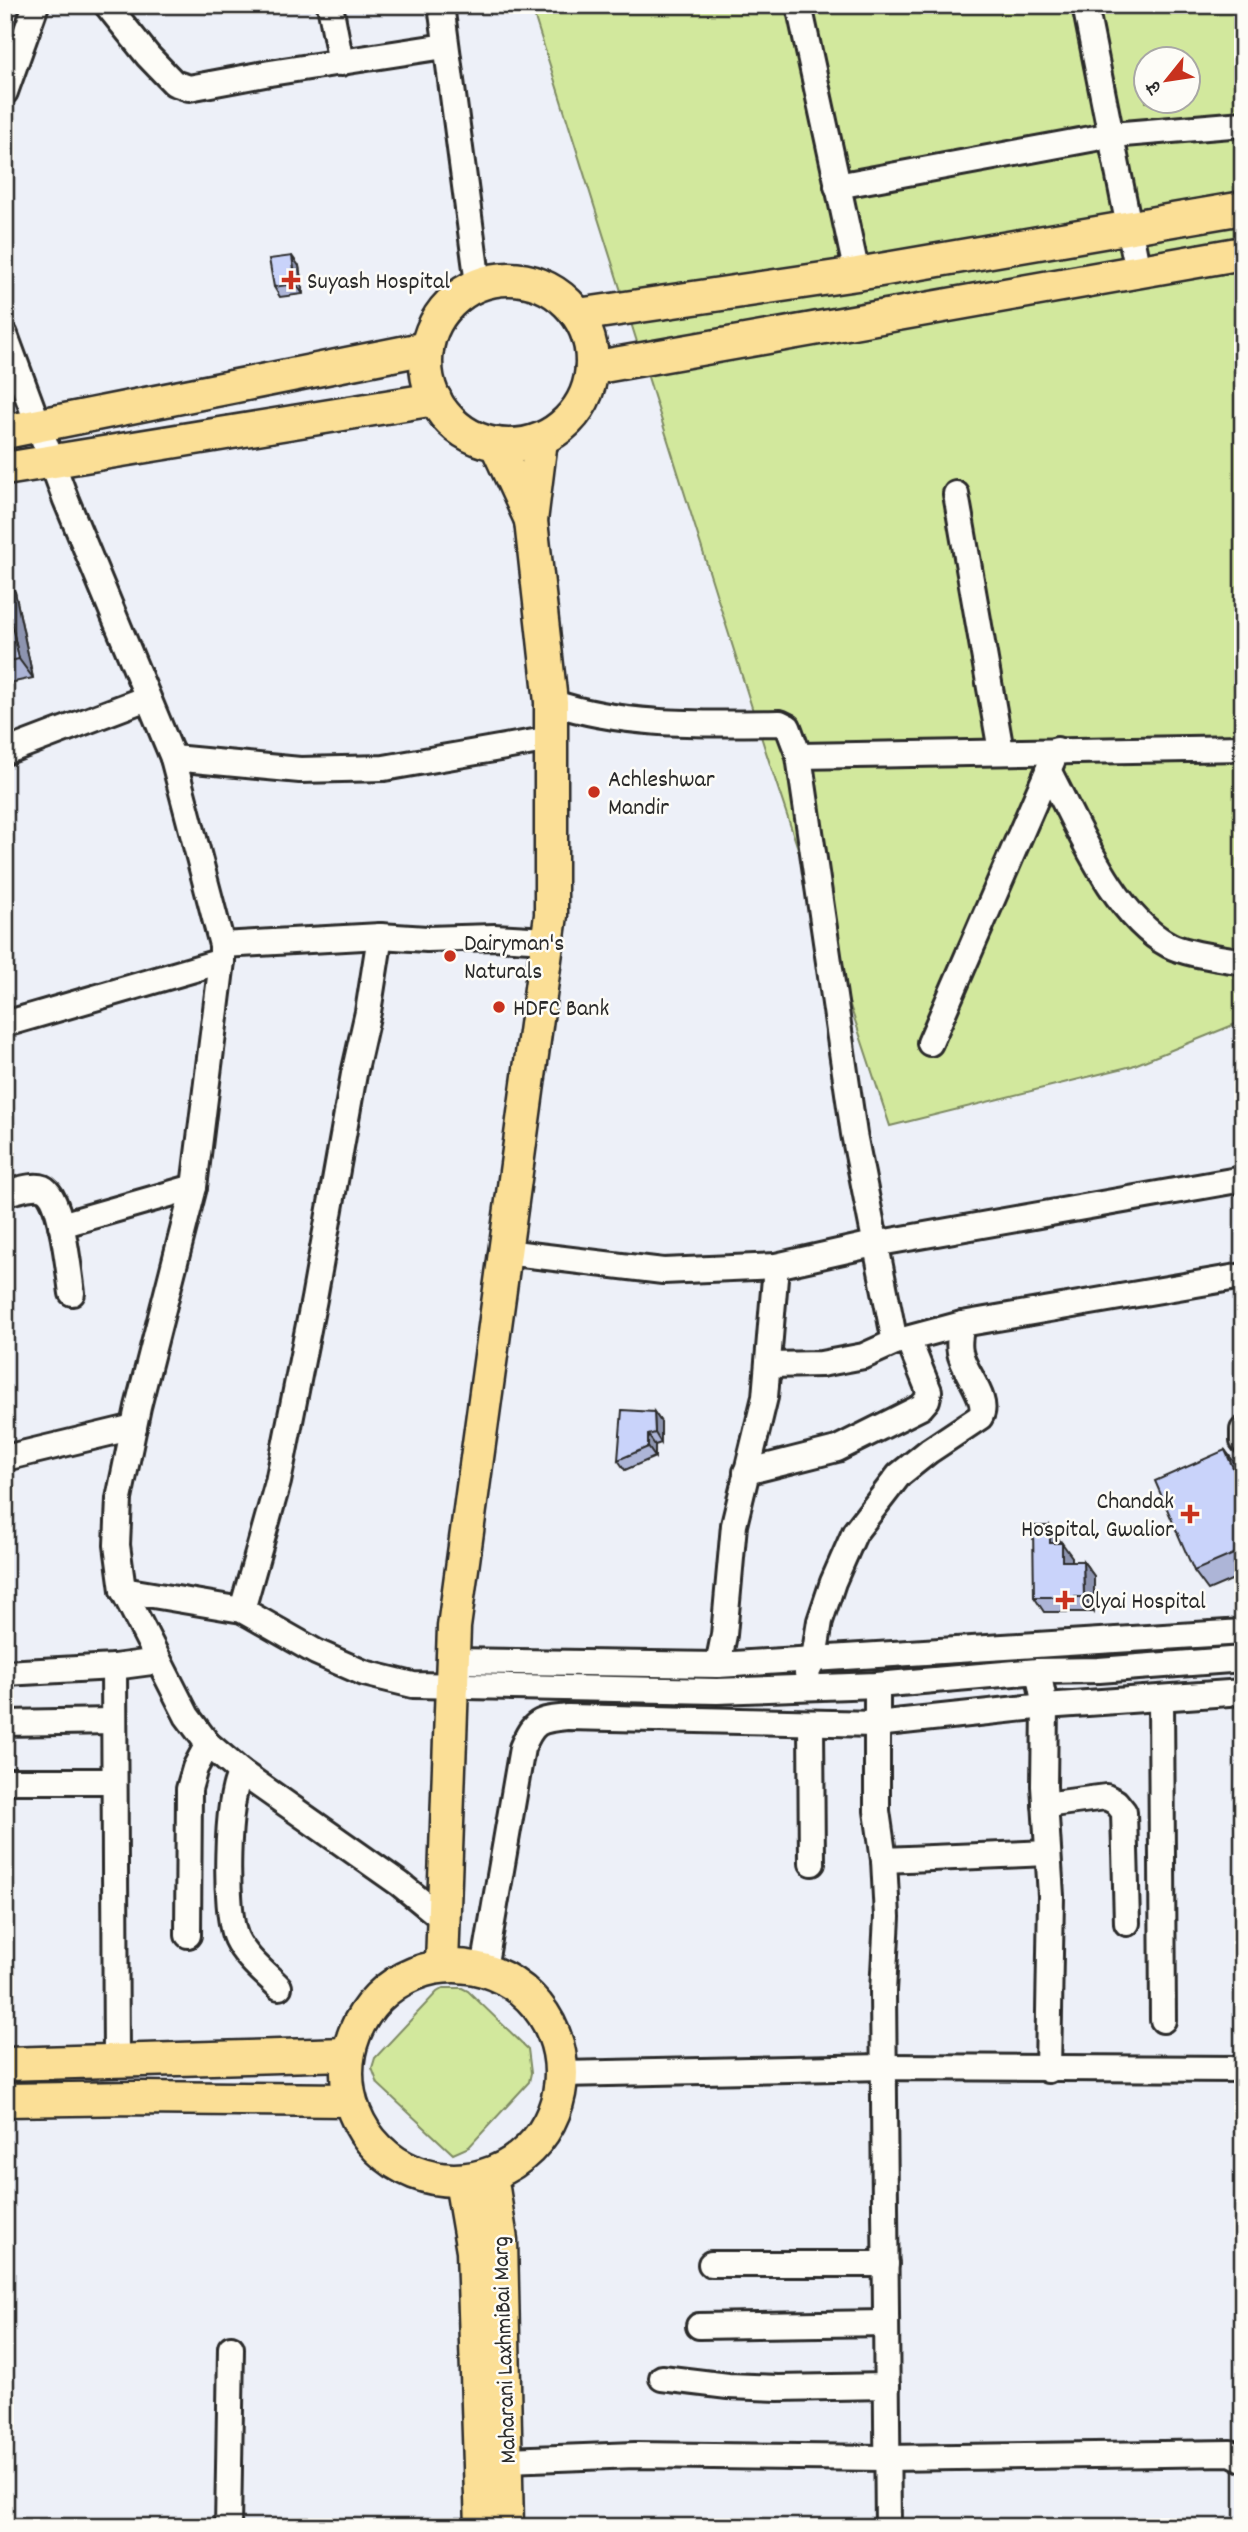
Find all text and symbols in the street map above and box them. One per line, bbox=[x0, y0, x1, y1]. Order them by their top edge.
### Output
north arrow bbox=[1132, 46, 1202, 116]
text: उ bbox=[1140, 74, 1170, 99]
place label: Suyash Hospital bbox=[307, 266, 450, 300]
marker: Suyash Hospital bbox=[281, 270, 301, 290]
place label: Achleshwar Mandir bbox=[608, 764, 715, 826]
marker: Achleshwar Mandir bbox=[586, 784, 602, 800]
place label: Dairyman's Naturals bbox=[464, 928, 564, 990]
marker: Dairyman's Naturals bbox=[442, 948, 458, 964]
place label: HDFC Bank bbox=[513, 993, 609, 1027]
marker: HDFC Bank bbox=[491, 999, 507, 1015]
place label: Chandak Hospital, Gwalior bbox=[1021, 1486, 1174, 1548]
marker: Chandak Hospital, Gwalior bbox=[1180, 1504, 1200, 1524]
place label: Olyai Hospital bbox=[1081, 1586, 1206, 1620]
marker: Olyai Hospital bbox=[1055, 1590, 1075, 1610]
street label: Maharani LaxhmiBai Marg bbox=[485, 2235, 527, 2464]

